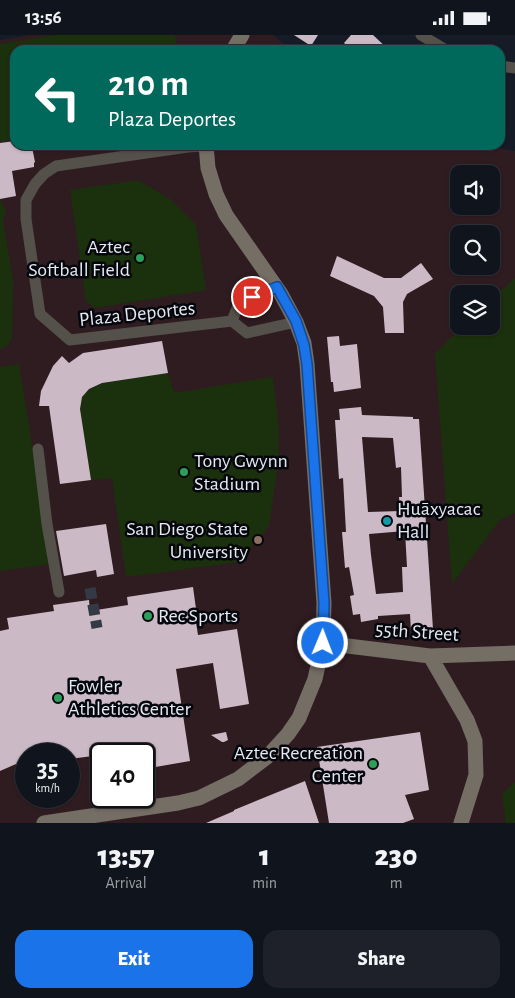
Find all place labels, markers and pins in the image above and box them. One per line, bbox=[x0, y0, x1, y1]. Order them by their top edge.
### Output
place label: Aztec Softball Field bbox=[28, 237, 130, 280]
marker: Aztec Softball Field bbox=[134, 252, 146, 264]
pin bbox=[231, 276, 273, 318]
place label: Tony Gwynn Stadium bbox=[194, 451, 288, 494]
marker: Tony Gwynn Stadium bbox=[178, 466, 190, 478]
place label: Huāxyacac Hall bbox=[397, 499, 481, 542]
marker: Huāxyacac Hall bbox=[381, 515, 393, 527]
place label: San Diego State University bbox=[126, 519, 248, 562]
marker: San Diego State University bbox=[252, 534, 264, 546]
place label: Rec Sports bbox=[158, 606, 238, 626]
marker: Rec Sports bbox=[142, 610, 154, 622]
place label: Fowler Athletics Center bbox=[68, 676, 192, 719]
marker: Fowler Athletics Center bbox=[52, 692, 64, 704]
place label: Aztec Recreation Center bbox=[234, 743, 364, 786]
marker: Aztec Recreation Center bbox=[367, 758, 379, 770]

